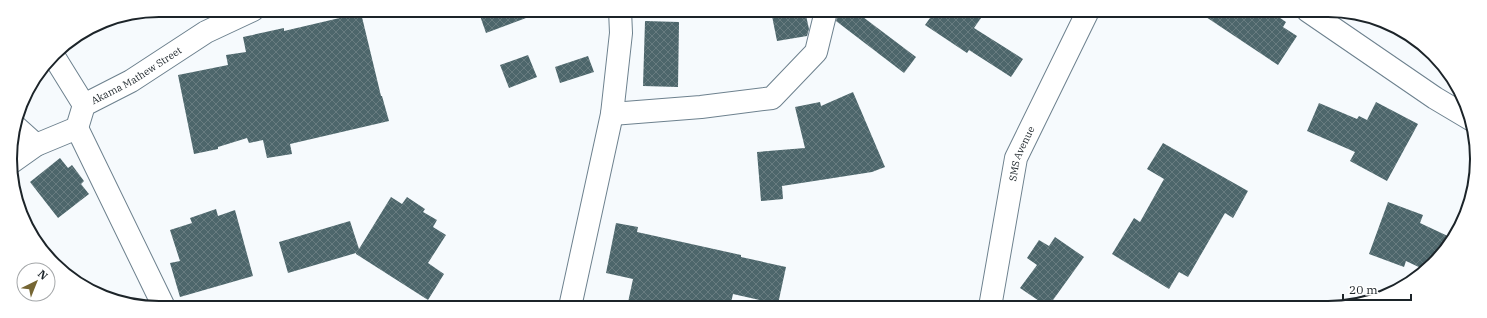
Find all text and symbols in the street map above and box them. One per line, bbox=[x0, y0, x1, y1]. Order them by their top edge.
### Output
street label: Akama Mathew Street bbox=[89, 43, 184, 107]
street label: SMS Avenue bbox=[1006, 124, 1037, 182]
north arrow bbox=[16, 262, 56, 302]
text: N bbox=[35, 267, 51, 283]
scale bar bbox=[1343, 276, 1411, 302]
text: 20 m bbox=[1349, 282, 1378, 297]

